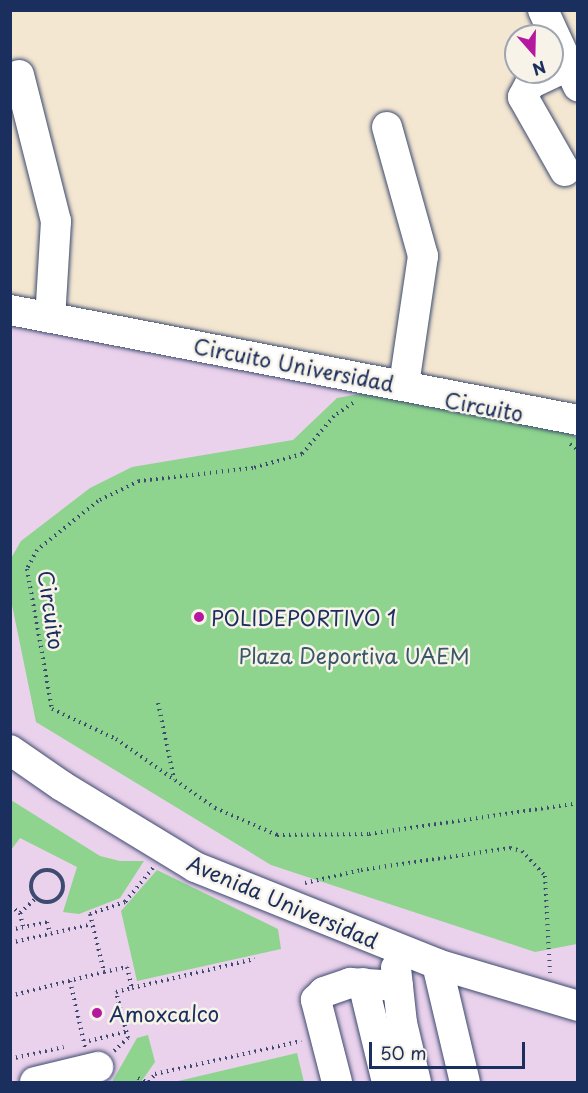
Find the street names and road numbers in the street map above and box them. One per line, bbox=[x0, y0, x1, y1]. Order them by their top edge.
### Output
street label: Circuito Universidad bbox=[191, 332, 397, 396]
street label: Circuito bbox=[443, 386, 525, 426]
street label: Circuito bbox=[34, 569, 70, 651]
street label: Avenida Universidad bbox=[184, 849, 382, 953]

